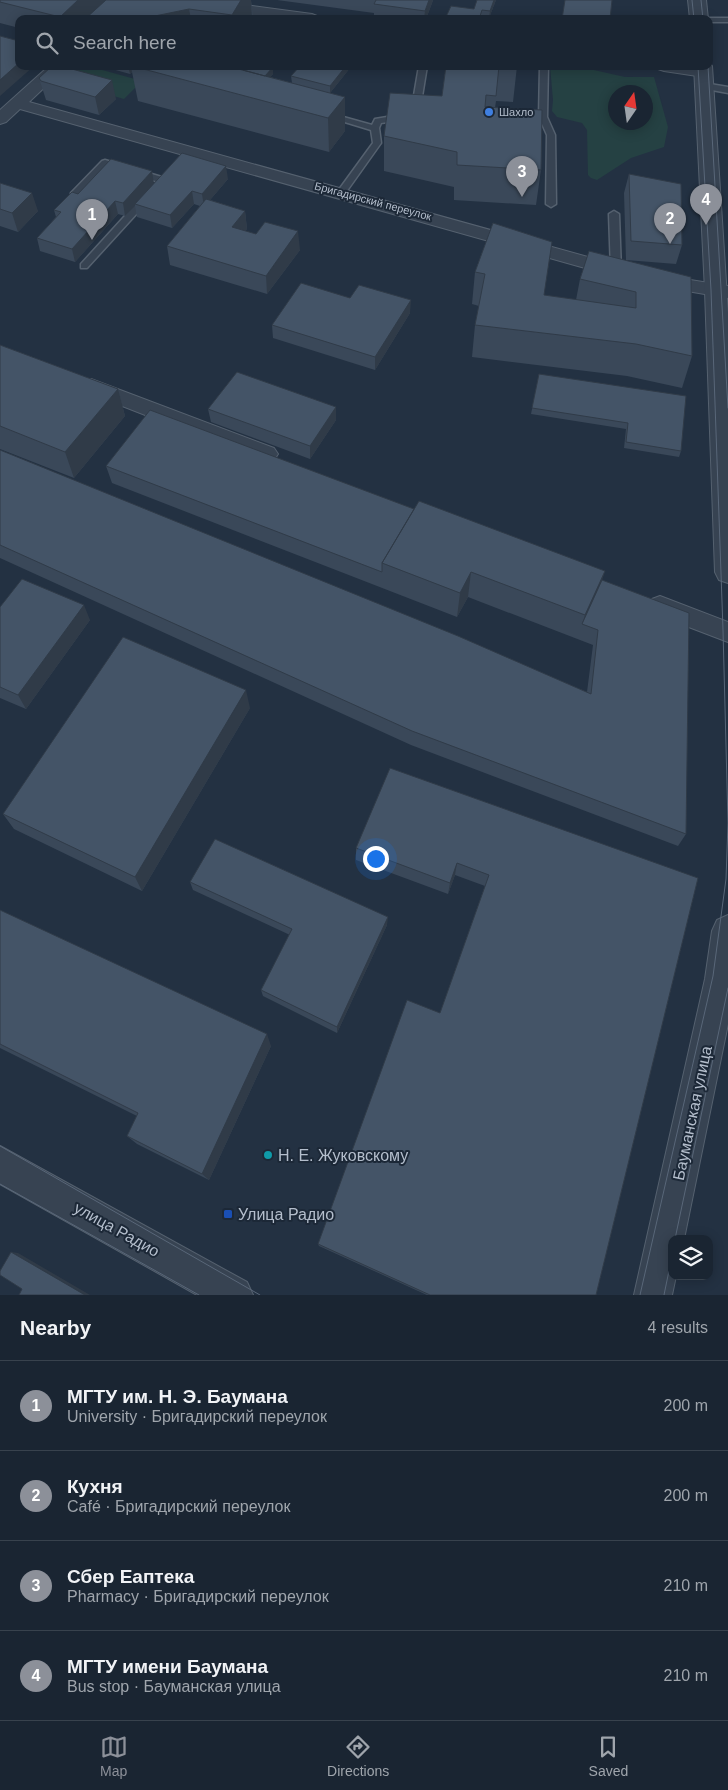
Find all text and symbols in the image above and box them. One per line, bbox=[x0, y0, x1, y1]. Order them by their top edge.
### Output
search box bbox=[15, 15, 713, 70]
icon: search bbox=[33, 29, 61, 57]
text: Search here bbox=[73, 32, 177, 53]
north arrow bbox=[608, 85, 653, 130]
marker: Шахло bbox=[483, 106, 495, 118]
place label: Шахло bbox=[499, 106, 533, 118]
pin: 3 bbox=[506, 156, 538, 197]
street label: Бригадирский переулок bbox=[313, 180, 433, 222]
pin: 4 bbox=[690, 184, 722, 225]
pin: 1 bbox=[76, 199, 108, 240]
pin: 2 bbox=[654, 203, 686, 244]
your location bbox=[363, 846, 389, 872]
street label: Бауманская улица bbox=[670, 1044, 715, 1182]
place label: Н. Е. Жуковскому bbox=[278, 1147, 408, 1164]
marker: Н. Е. Жуковскому bbox=[262, 1149, 274, 1161]
street label: улица Радио bbox=[71, 1199, 162, 1260]
place label: Улица Радио bbox=[238, 1206, 334, 1223]
marker: Улица Радио bbox=[222, 1208, 234, 1220]
map controls bbox=[668, 1235, 713, 1280]
button: layers bbox=[668, 1235, 713, 1280]
text: Nearby bbox=[20, 1316, 91, 1339]
text: 4 results bbox=[648, 1319, 708, 1336]
text: МГТУ им. Н. Э. Баумана bbox=[67, 1386, 288, 1407]
text: 1 bbox=[32, 1397, 40, 1414]
text: 200 m bbox=[664, 1397, 708, 1414]
text: University · Бригадирский переулок bbox=[67, 1408, 327, 1425]
text: Кухня bbox=[67, 1476, 123, 1497]
text: 2 bbox=[32, 1487, 40, 1504]
text: 200 m bbox=[664, 1487, 708, 1504]
text: Café · Бригадирский переулок bbox=[67, 1498, 290, 1515]
text: Сбер Еаптека bbox=[67, 1566, 194, 1587]
text: 3 bbox=[32, 1577, 40, 1594]
text: 210 m bbox=[664, 1577, 708, 1594]
text: Pharmacy · Бригадирский переулок bbox=[67, 1588, 329, 1605]
text: МГТУ имени Баумана bbox=[67, 1656, 268, 1677]
text: 4 bbox=[32, 1667, 40, 1684]
text: 210 m bbox=[664, 1667, 708, 1684]
text: Bus stop · Бауманская улица bbox=[67, 1678, 281, 1695]
tab: Map bbox=[100, 1733, 128, 1779]
tab: Directions bbox=[327, 1733, 389, 1779]
tab: Saved bbox=[589, 1733, 628, 1779]

